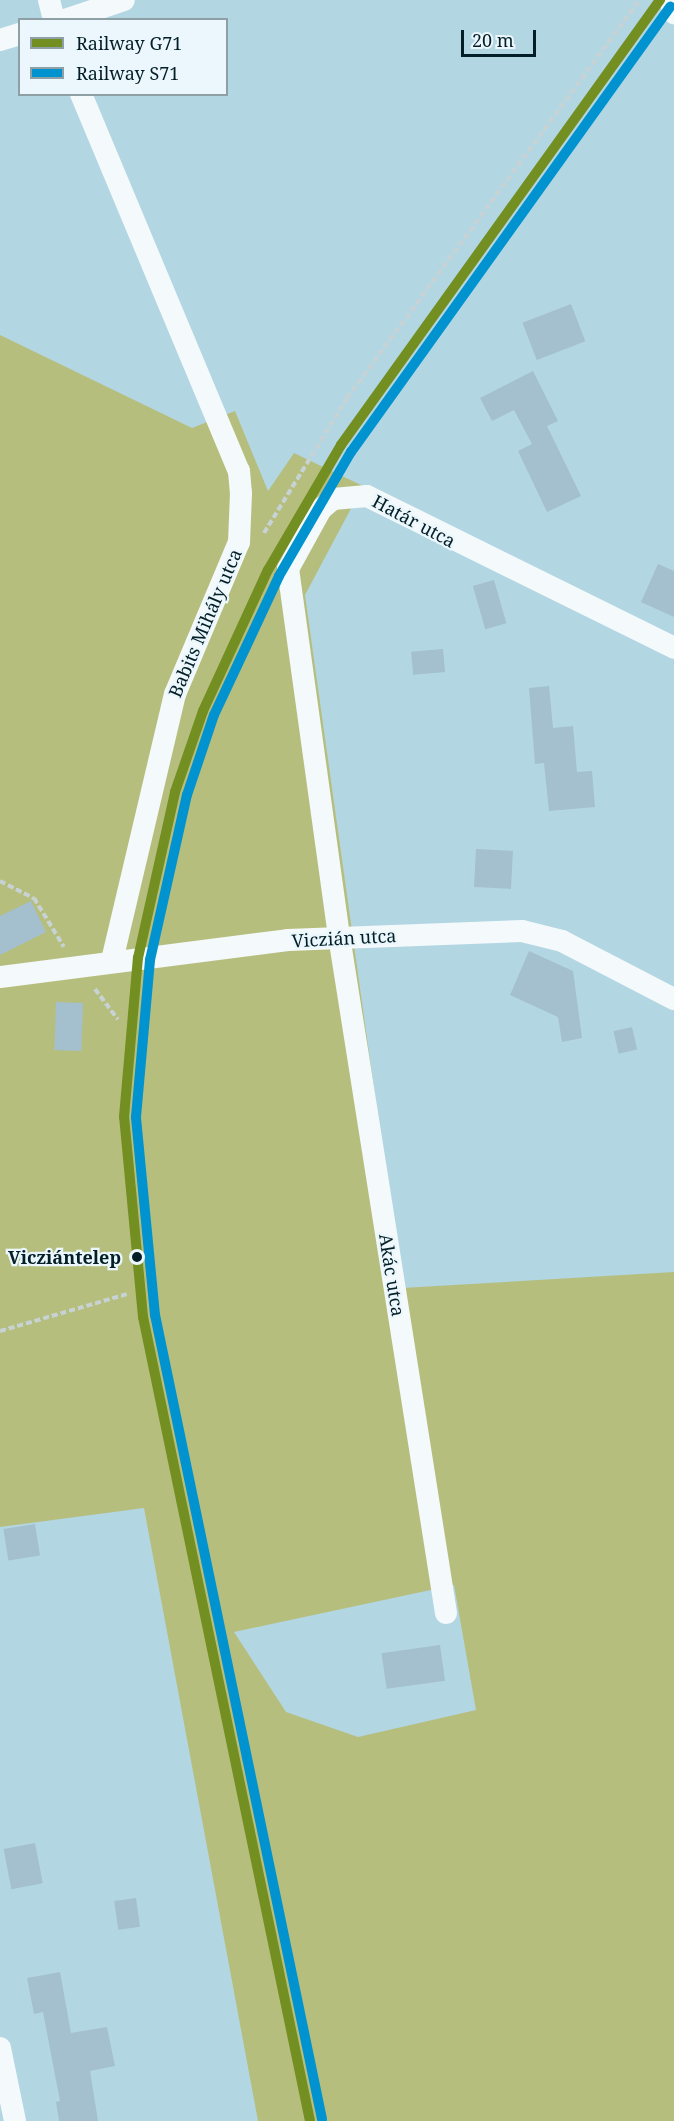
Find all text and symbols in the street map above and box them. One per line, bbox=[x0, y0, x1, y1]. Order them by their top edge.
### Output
legend bbox=[18, 18, 228, 96]
scale bar bbox=[464, 18, 539, 56]
text: 20 m bbox=[472, 28, 514, 52]
text: Railway G71 bbox=[76, 31, 182, 55]
text: Railway S71 bbox=[76, 61, 179, 85]
street label: Határ utca bbox=[369, 490, 459, 552]
street label: Babits Mihály utca bbox=[164, 545, 246, 701]
street label: Viczián utca bbox=[291, 924, 397, 952]
street label: Akác utca bbox=[375, 1232, 409, 1318]
place label: Vicziántelep bbox=[8, 1246, 121, 1268]
marker: Vicziántelep bbox=[126, 1246, 148, 1268]

